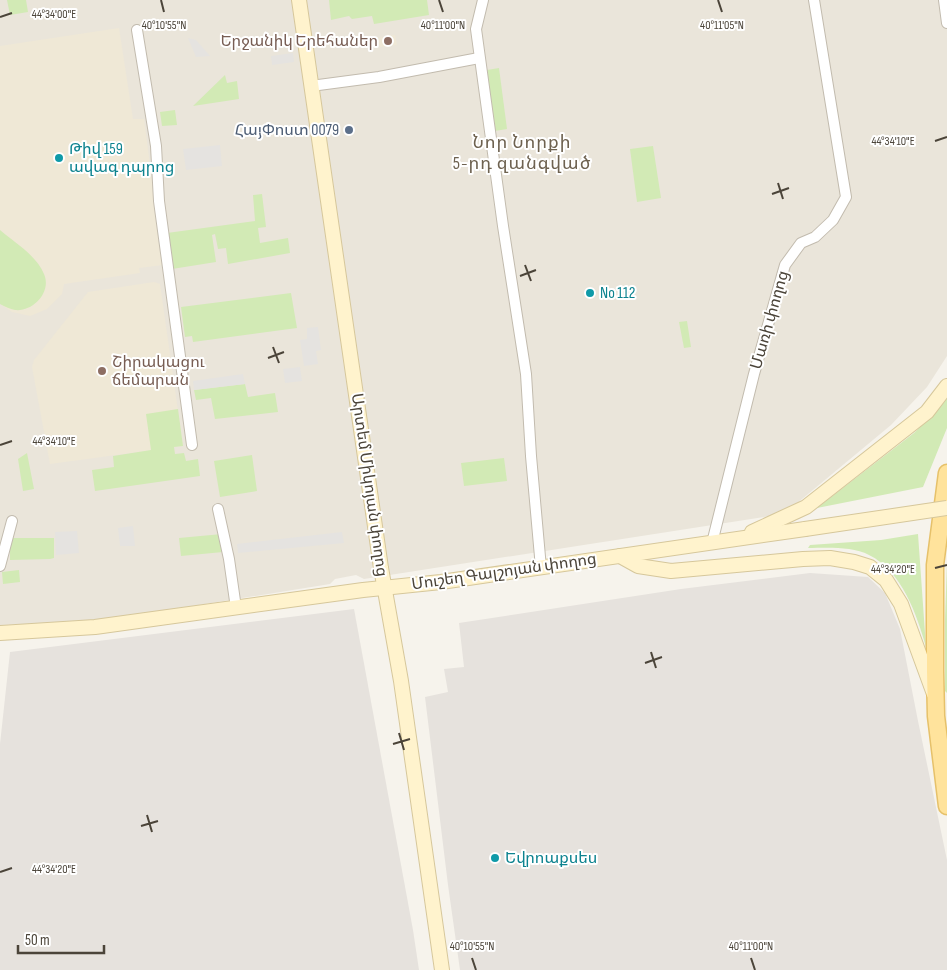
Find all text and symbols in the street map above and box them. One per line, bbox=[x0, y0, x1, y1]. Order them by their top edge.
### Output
text: 44°34'00"E bbox=[32, 7, 76, 22]
text: 40°10'55"N bbox=[142, 18, 186, 33]
text: 40°11'00"N bbox=[421, 18, 465, 33]
text: 40°11'05"N bbox=[700, 18, 744, 33]
place label: Երջանիկ Երեհաներ bbox=[220, 32, 378, 51]
marker: Երջանիկ Երեհաներ bbox=[382, 35, 394, 47]
place label: ՀայՓոստ 0079 bbox=[235, 121, 339, 140]
marker: ՀայՓոստ 0079 bbox=[343, 124, 355, 136]
district label: Նոր Նորքի 5-րդ զանգված bbox=[453, 132, 591, 174]
text: 44°34'10"E bbox=[871, 134, 915, 149]
place label: Թիվ 159 ավագ դպրոց bbox=[69, 140, 174, 177]
marker: Թիվ 159 ավագ դպրոց bbox=[53, 152, 65, 164]
street label: Մառի փողոց bbox=[747, 268, 793, 372]
place label: No 112 bbox=[600, 284, 635, 303]
marker: No 112 bbox=[584, 287, 596, 299]
place label: Շիրակացու ճեմարան bbox=[112, 353, 205, 390]
marker: Շիրակացու ճեմարան bbox=[96, 365, 108, 377]
street label: Արտեմ Միկոյան փողոց bbox=[347, 392, 391, 578]
text: 44°34'10"E bbox=[32, 434, 76, 449]
street label: Մուշեղ Գալշոյան փողոց bbox=[410, 550, 598, 594]
text: 44°34'20"E bbox=[871, 562, 915, 577]
place label: Եվրոաքսես bbox=[505, 849, 597, 868]
marker: Եվրոաքսես bbox=[489, 852, 501, 864]
text: 44°34'20"E bbox=[32, 862, 76, 877]
scale bar bbox=[18, 922, 104, 954]
text: 50 m bbox=[25, 931, 50, 950]
text: 40°10'55"N bbox=[450, 939, 494, 954]
text: 40°11'00"N bbox=[729, 939, 773, 954]

